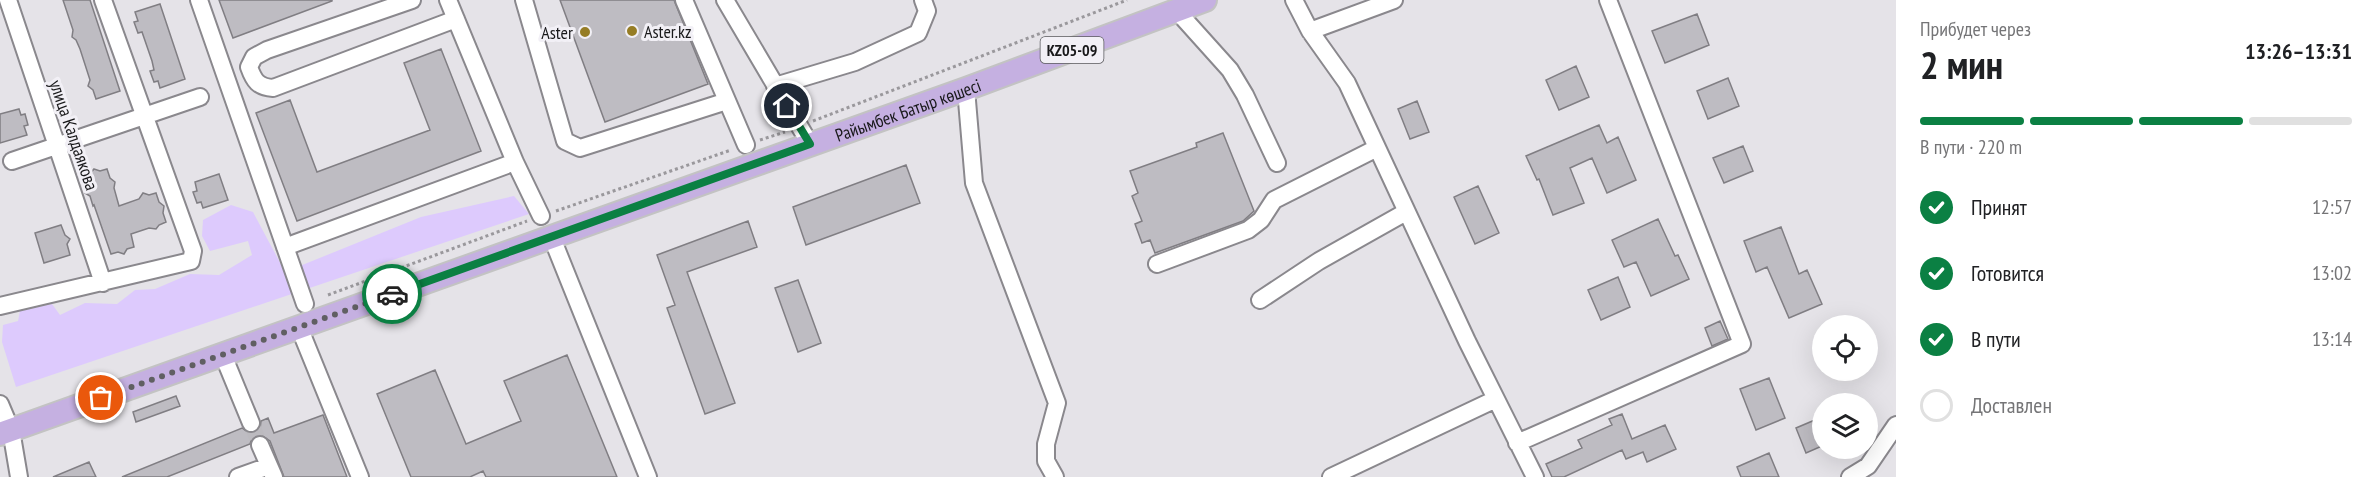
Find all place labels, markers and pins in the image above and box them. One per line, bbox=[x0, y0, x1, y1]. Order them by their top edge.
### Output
place label: Aster.kz bbox=[644, 20, 692, 43]
place label: Aster bbox=[541, 21, 573, 44]
marker: Aster.kz bbox=[625, 24, 639, 38]
marker: Aster bbox=[578, 25, 592, 39]
pin bbox=[761, 80, 812, 131]
pin bbox=[75, 372, 126, 423]

